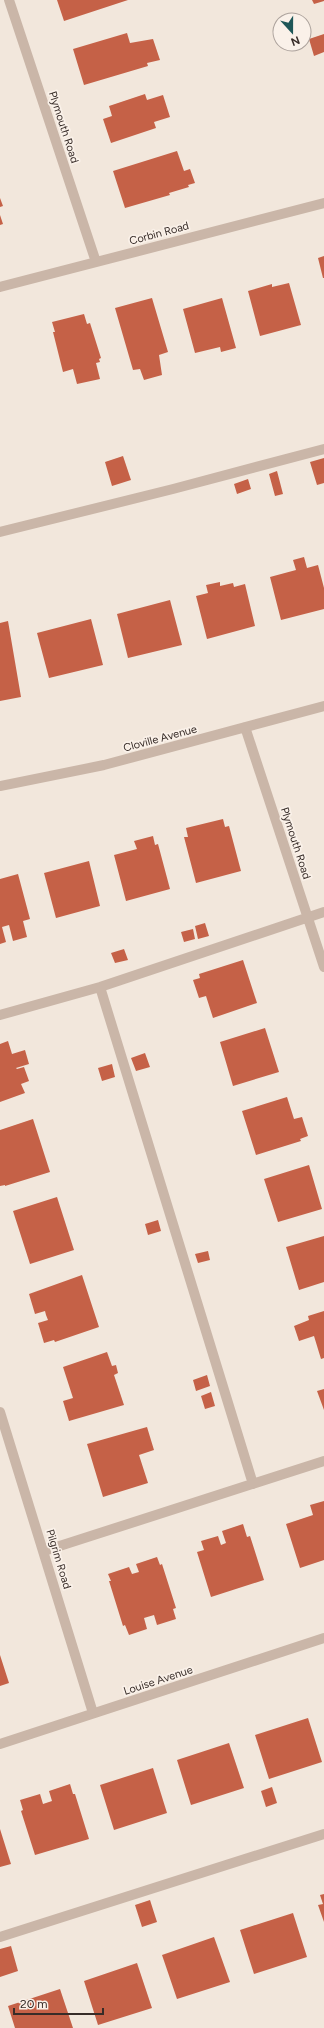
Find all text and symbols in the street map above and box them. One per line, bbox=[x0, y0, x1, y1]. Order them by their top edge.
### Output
north arrow bbox=[272, 12, 312, 52]
text: N bbox=[289, 33, 302, 48]
street label: Plymouth Road bbox=[46, 90, 81, 165]
street label: Corbin Road bbox=[128, 219, 190, 248]
street label: Cloville Avenue bbox=[122, 722, 198, 755]
street label: Plymouth Road bbox=[278, 806, 313, 881]
street label: Pilgrim Road bbox=[43, 1528, 74, 1590]
street label: Louise Avenue bbox=[122, 1663, 194, 1698]
scale bar bbox=[14, 1990, 103, 2016]
text: 20 m bbox=[20, 1997, 48, 2011]

